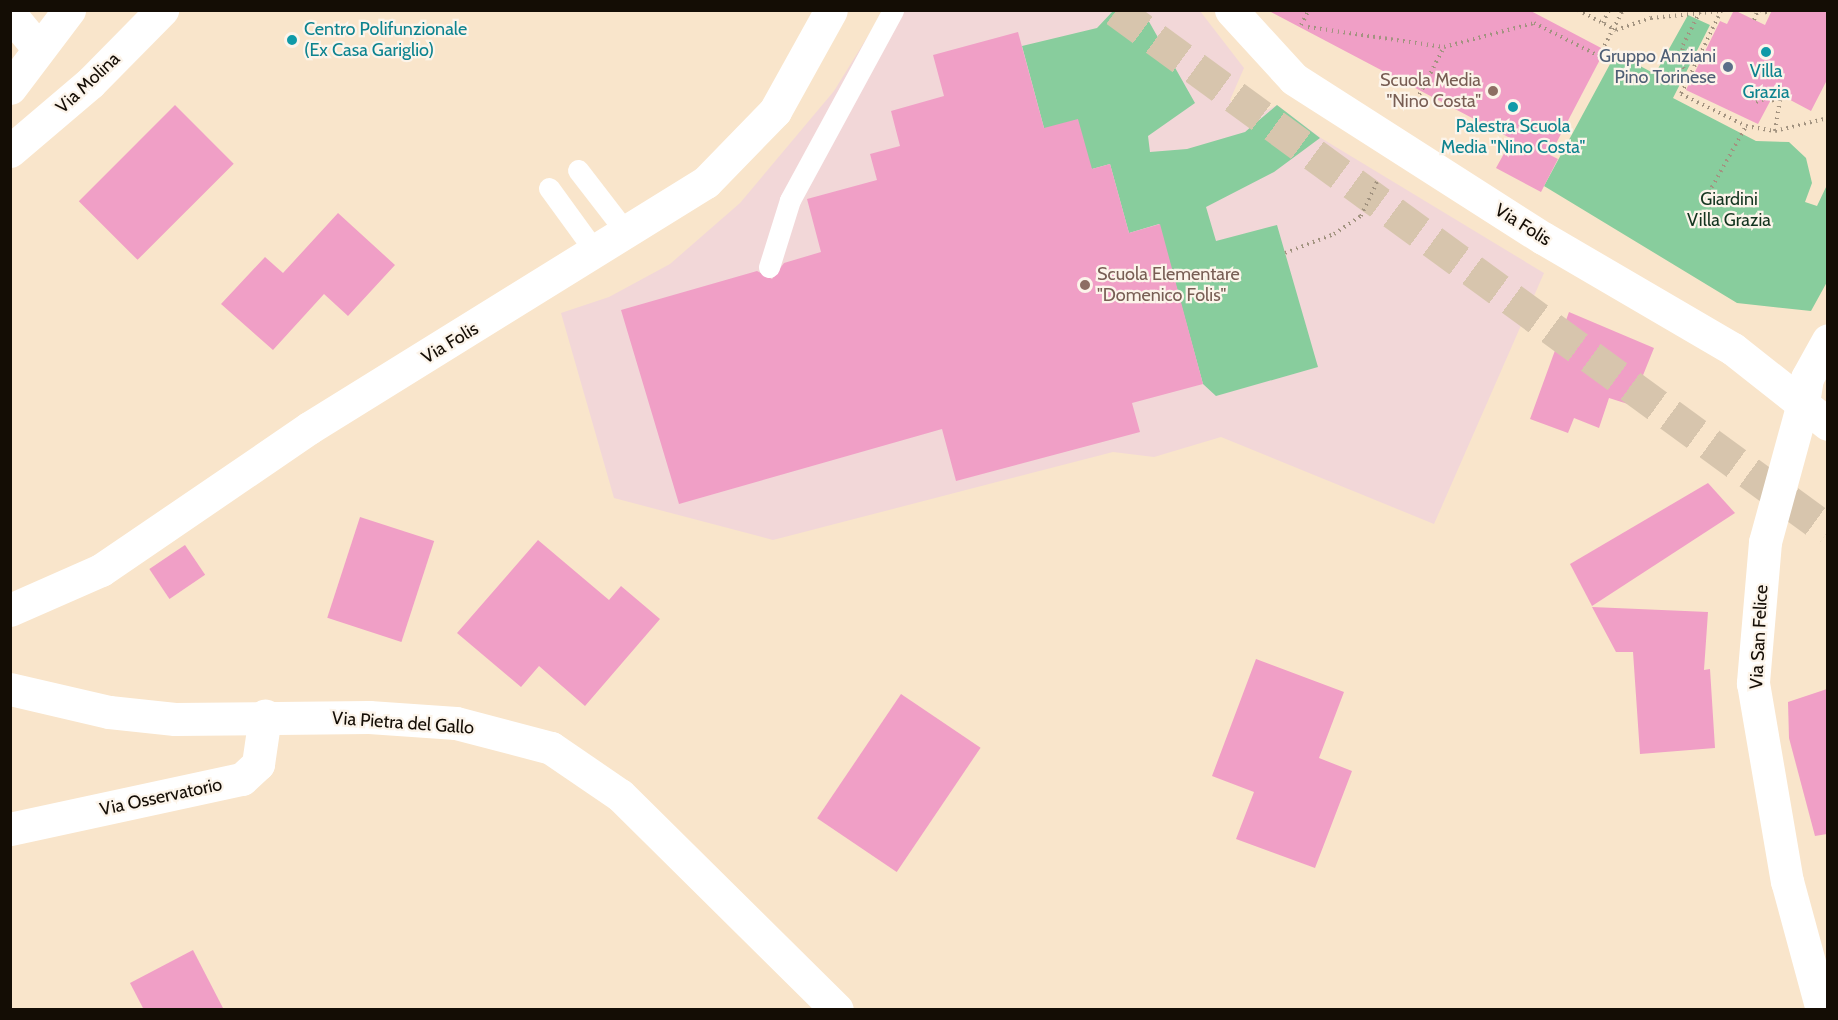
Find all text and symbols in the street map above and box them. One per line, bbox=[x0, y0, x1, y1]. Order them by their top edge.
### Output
place label: Centro Polifunzionale (Ex Casa Gariglio) bbox=[304, 19, 467, 62]
marker: Centro Polifunzionale (Ex Casa Gariglio) bbox=[285, 33, 299, 47]
marker: Villa Grazia bbox=[1759, 45, 1773, 59]
place label: Gruppo Anziani Pino Torinese bbox=[1599, 46, 1716, 88]
street label: Via Molina bbox=[52, 48, 124, 118]
marker: Gruppo Anziani Pino Torinese bbox=[1721, 60, 1735, 74]
place label: Villa Grazia bbox=[1742, 61, 1790, 104]
place label: Scuola Media "Nino Costa" bbox=[1380, 70, 1481, 112]
marker: Scuola Media "Nino Costa" bbox=[1486, 84, 1500, 98]
marker: Palestra Scuola Media "Nino Costa" bbox=[1506, 100, 1520, 114]
place label: Palestra Scuola Media "Nino Costa" bbox=[1441, 116, 1585, 158]
park label: Giardini Villa Grazia bbox=[1687, 189, 1771, 232]
street label: Via Folis bbox=[1491, 199, 1555, 251]
place label: Scuola Elementare "Domenico Folis" bbox=[1097, 264, 1240, 306]
marker: Scuola Elementare "Domenico Folis" bbox=[1078, 278, 1092, 292]
street label: Via Folis bbox=[418, 318, 482, 368]
street label: Via San Felice bbox=[1745, 584, 1773, 690]
street label: Via Pietra del Gallo bbox=[331, 707, 475, 739]
street label: Via Osservatorio bbox=[98, 774, 224, 820]

